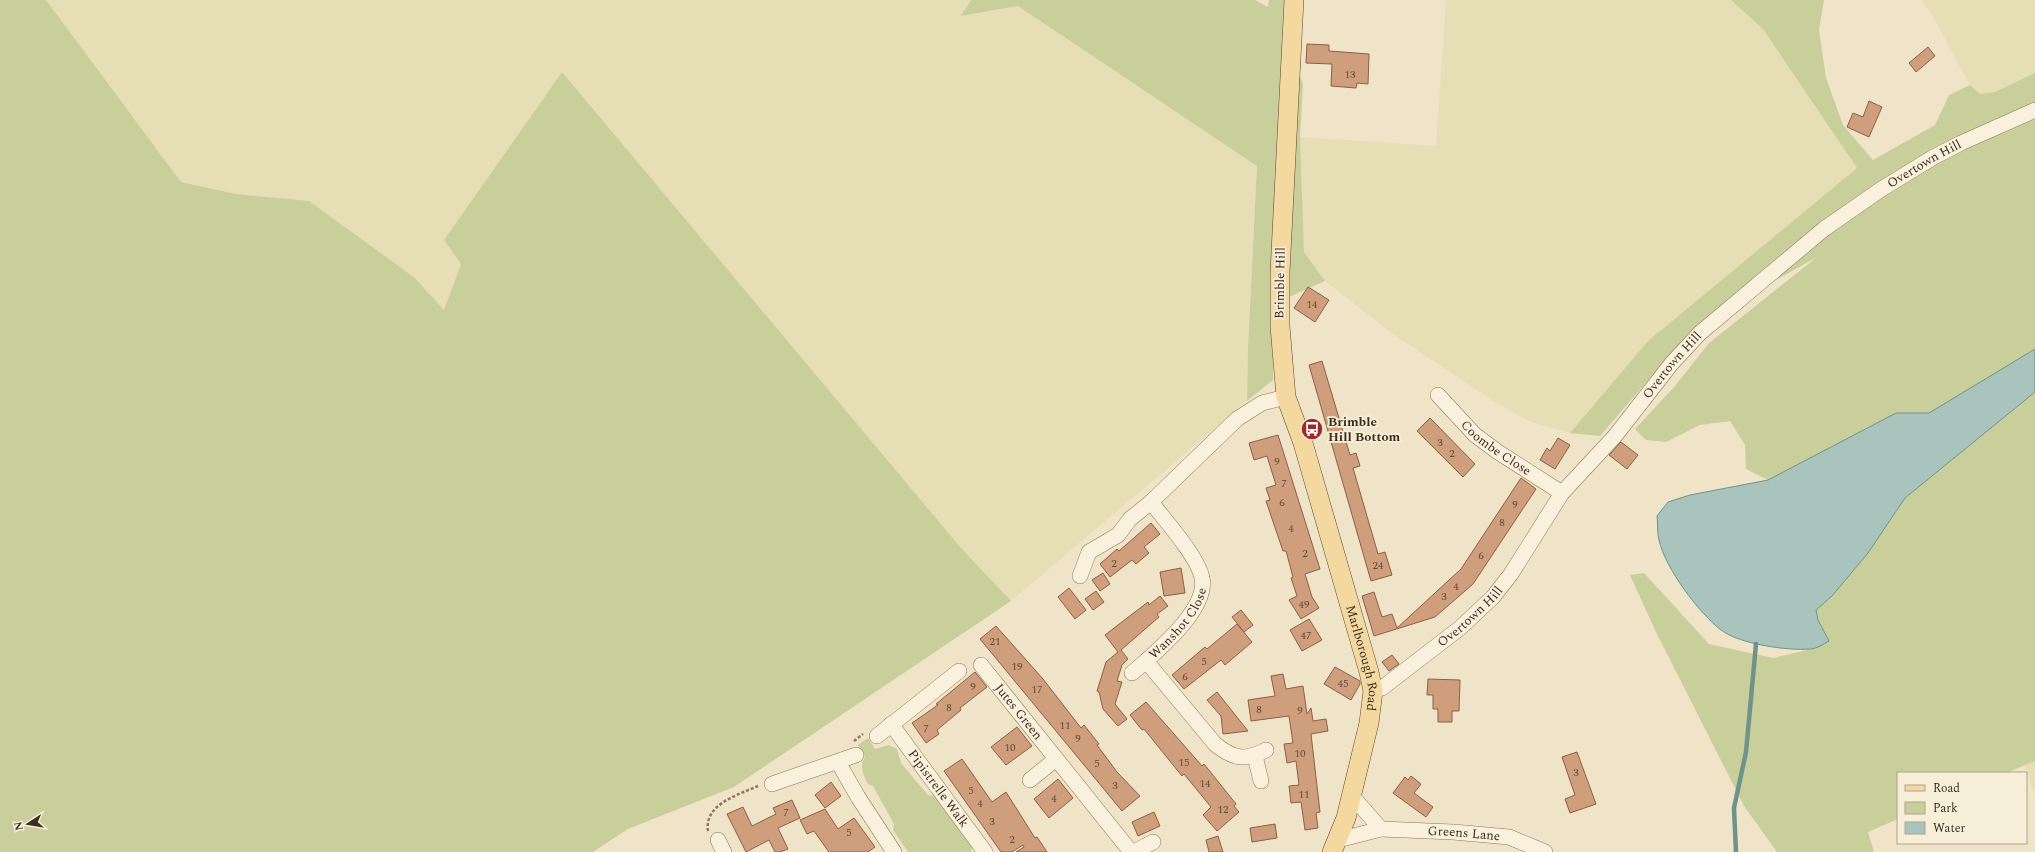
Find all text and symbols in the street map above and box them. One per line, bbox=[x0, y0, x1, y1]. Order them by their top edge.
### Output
house number: 13 bbox=[1345, 66, 1356, 83]
street label: Overtown Hill bbox=[1883, 134, 1965, 193]
street label: Brimble Hill bbox=[1269, 247, 1291, 319]
house number: 14 bbox=[1307, 296, 1318, 313]
street label: Overtown Hill bbox=[1638, 327, 1707, 403]
place label: Brimble Hill Bottom bbox=[1328, 412, 1400, 447]
street label: Coombe Close bbox=[1456, 415, 1535, 481]
bus stop icon: Brimble Hill Bottom bbox=[1299, 416, 1325, 442]
house number: 3 bbox=[1437, 434, 1443, 451]
house number: 2 bbox=[1449, 445, 1455, 462]
house number: 9 bbox=[1274, 453, 1280, 470]
house number: 7 bbox=[1281, 475, 1287, 492]
house number: 6 bbox=[1279, 494, 1285, 511]
house number: 9 bbox=[1512, 496, 1518, 513]
house number: 8 bbox=[1499, 514, 1505, 531]
house number: 4 bbox=[1288, 520, 1294, 537]
house number: 2 bbox=[1302, 545, 1308, 562]
house number: 6 bbox=[1478, 547, 1484, 564]
house number: 2 bbox=[1111, 555, 1117, 572]
house number: 24 bbox=[1373, 557, 1384, 574]
house number: 4 bbox=[1453, 578, 1459, 595]
street label: Overtown Hill bbox=[1433, 582, 1508, 652]
street label: Wanshot Close bbox=[1144, 586, 1212, 664]
house number: 3 bbox=[1441, 588, 1447, 605]
house number: 49 bbox=[1299, 596, 1310, 613]
street label: Marlborough Road bbox=[1340, 603, 1383, 712]
house number: 47 bbox=[1301, 627, 1312, 644]
house number: 21 bbox=[990, 633, 1001, 650]
house number: 5 bbox=[1201, 653, 1207, 670]
house number: 19 bbox=[1012, 658, 1023, 675]
house number: 6 bbox=[1182, 668, 1188, 685]
house number: 45 bbox=[1338, 675, 1349, 692]
house number: 9 bbox=[970, 678, 976, 695]
street label: Jutes Green bbox=[990, 679, 1048, 745]
house number: 17 bbox=[1032, 681, 1043, 698]
house number: 8 bbox=[946, 699, 952, 716]
house number: 8 bbox=[1256, 701, 1262, 718]
house number: 9 bbox=[1297, 702, 1303, 719]
house number: 11 bbox=[1060, 717, 1071, 734]
house number: 7 bbox=[923, 720, 929, 737]
house number: 9 bbox=[1075, 730, 1081, 747]
house number: 10 bbox=[1005, 739, 1016, 756]
street label: Pipistrelle Walk bbox=[903, 745, 974, 832]
house number: 10 bbox=[1295, 745, 1306, 762]
house number: 15 bbox=[1179, 754, 1190, 771]
house number: 5 bbox=[1094, 755, 1100, 772]
house number: 3 bbox=[1573, 764, 1579, 781]
legend bbox=[1897, 772, 2027, 844]
house number: 14 bbox=[1200, 775, 1211, 792]
house number: 3 bbox=[1112, 777, 1118, 794]
text: Road bbox=[1933, 779, 1960, 798]
house number: 5 bbox=[968, 782, 974, 799]
house number: 11 bbox=[1299, 786, 1310, 803]
house number: 4 bbox=[1051, 790, 1057, 807]
house number: 4 bbox=[977, 795, 983, 812]
text: Park bbox=[1933, 799, 1958, 818]
house number: 12 bbox=[1218, 801, 1229, 818]
north arrow bbox=[8, 804, 48, 844]
house number: 7 bbox=[783, 804, 789, 821]
house number: 3 bbox=[989, 813, 995, 830]
text: Water bbox=[1933, 819, 1965, 838]
text: N bbox=[9, 820, 28, 832]
street label: Greens Lane bbox=[1427, 821, 1501, 846]
house number: 5 bbox=[846, 824, 852, 841]
house number: 2 bbox=[1009, 831, 1015, 848]

